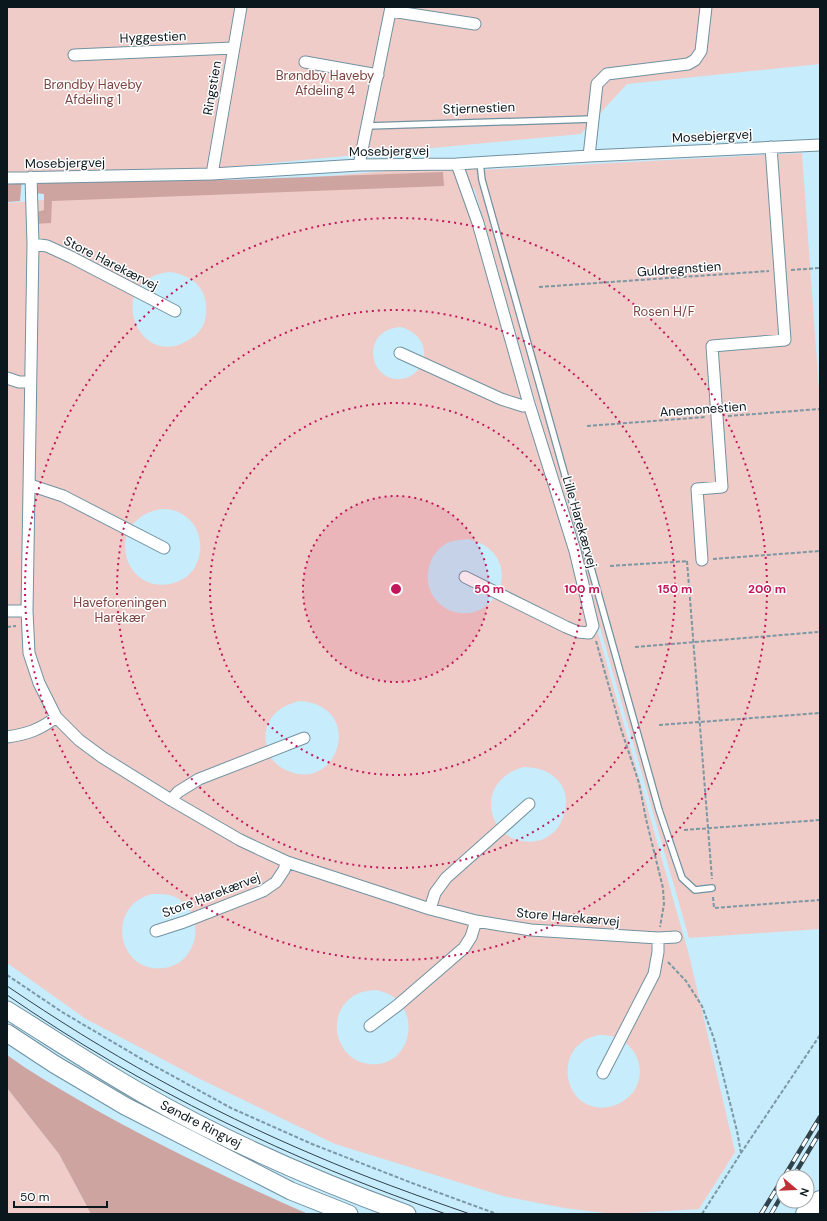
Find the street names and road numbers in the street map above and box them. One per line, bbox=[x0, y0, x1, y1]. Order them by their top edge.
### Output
street label: Hyggestien bbox=[119, 27, 187, 47]
street label: Ringstien bbox=[199, 60, 225, 116]
street label: Stjernestien bbox=[443, 98, 515, 118]
street label: Mosebjergvej bbox=[671, 125, 753, 147]
street label: Mosebjergvej bbox=[349, 142, 429, 160]
street label: Mosebjergvej bbox=[25, 154, 105, 172]
street label: Store Harekærvej bbox=[61, 232, 161, 294]
street label: Guldregnstien bbox=[636, 258, 722, 280]
street label: Anemonestien bbox=[659, 397, 747, 421]
street label: Lille Harekærvej bbox=[559, 474, 601, 570]
street label: Store Harekærvej bbox=[160, 868, 262, 922]
street label: Store Harekærvej bbox=[516, 904, 620, 930]
street label: Søndre Ringvej bbox=[157, 1096, 245, 1152]

